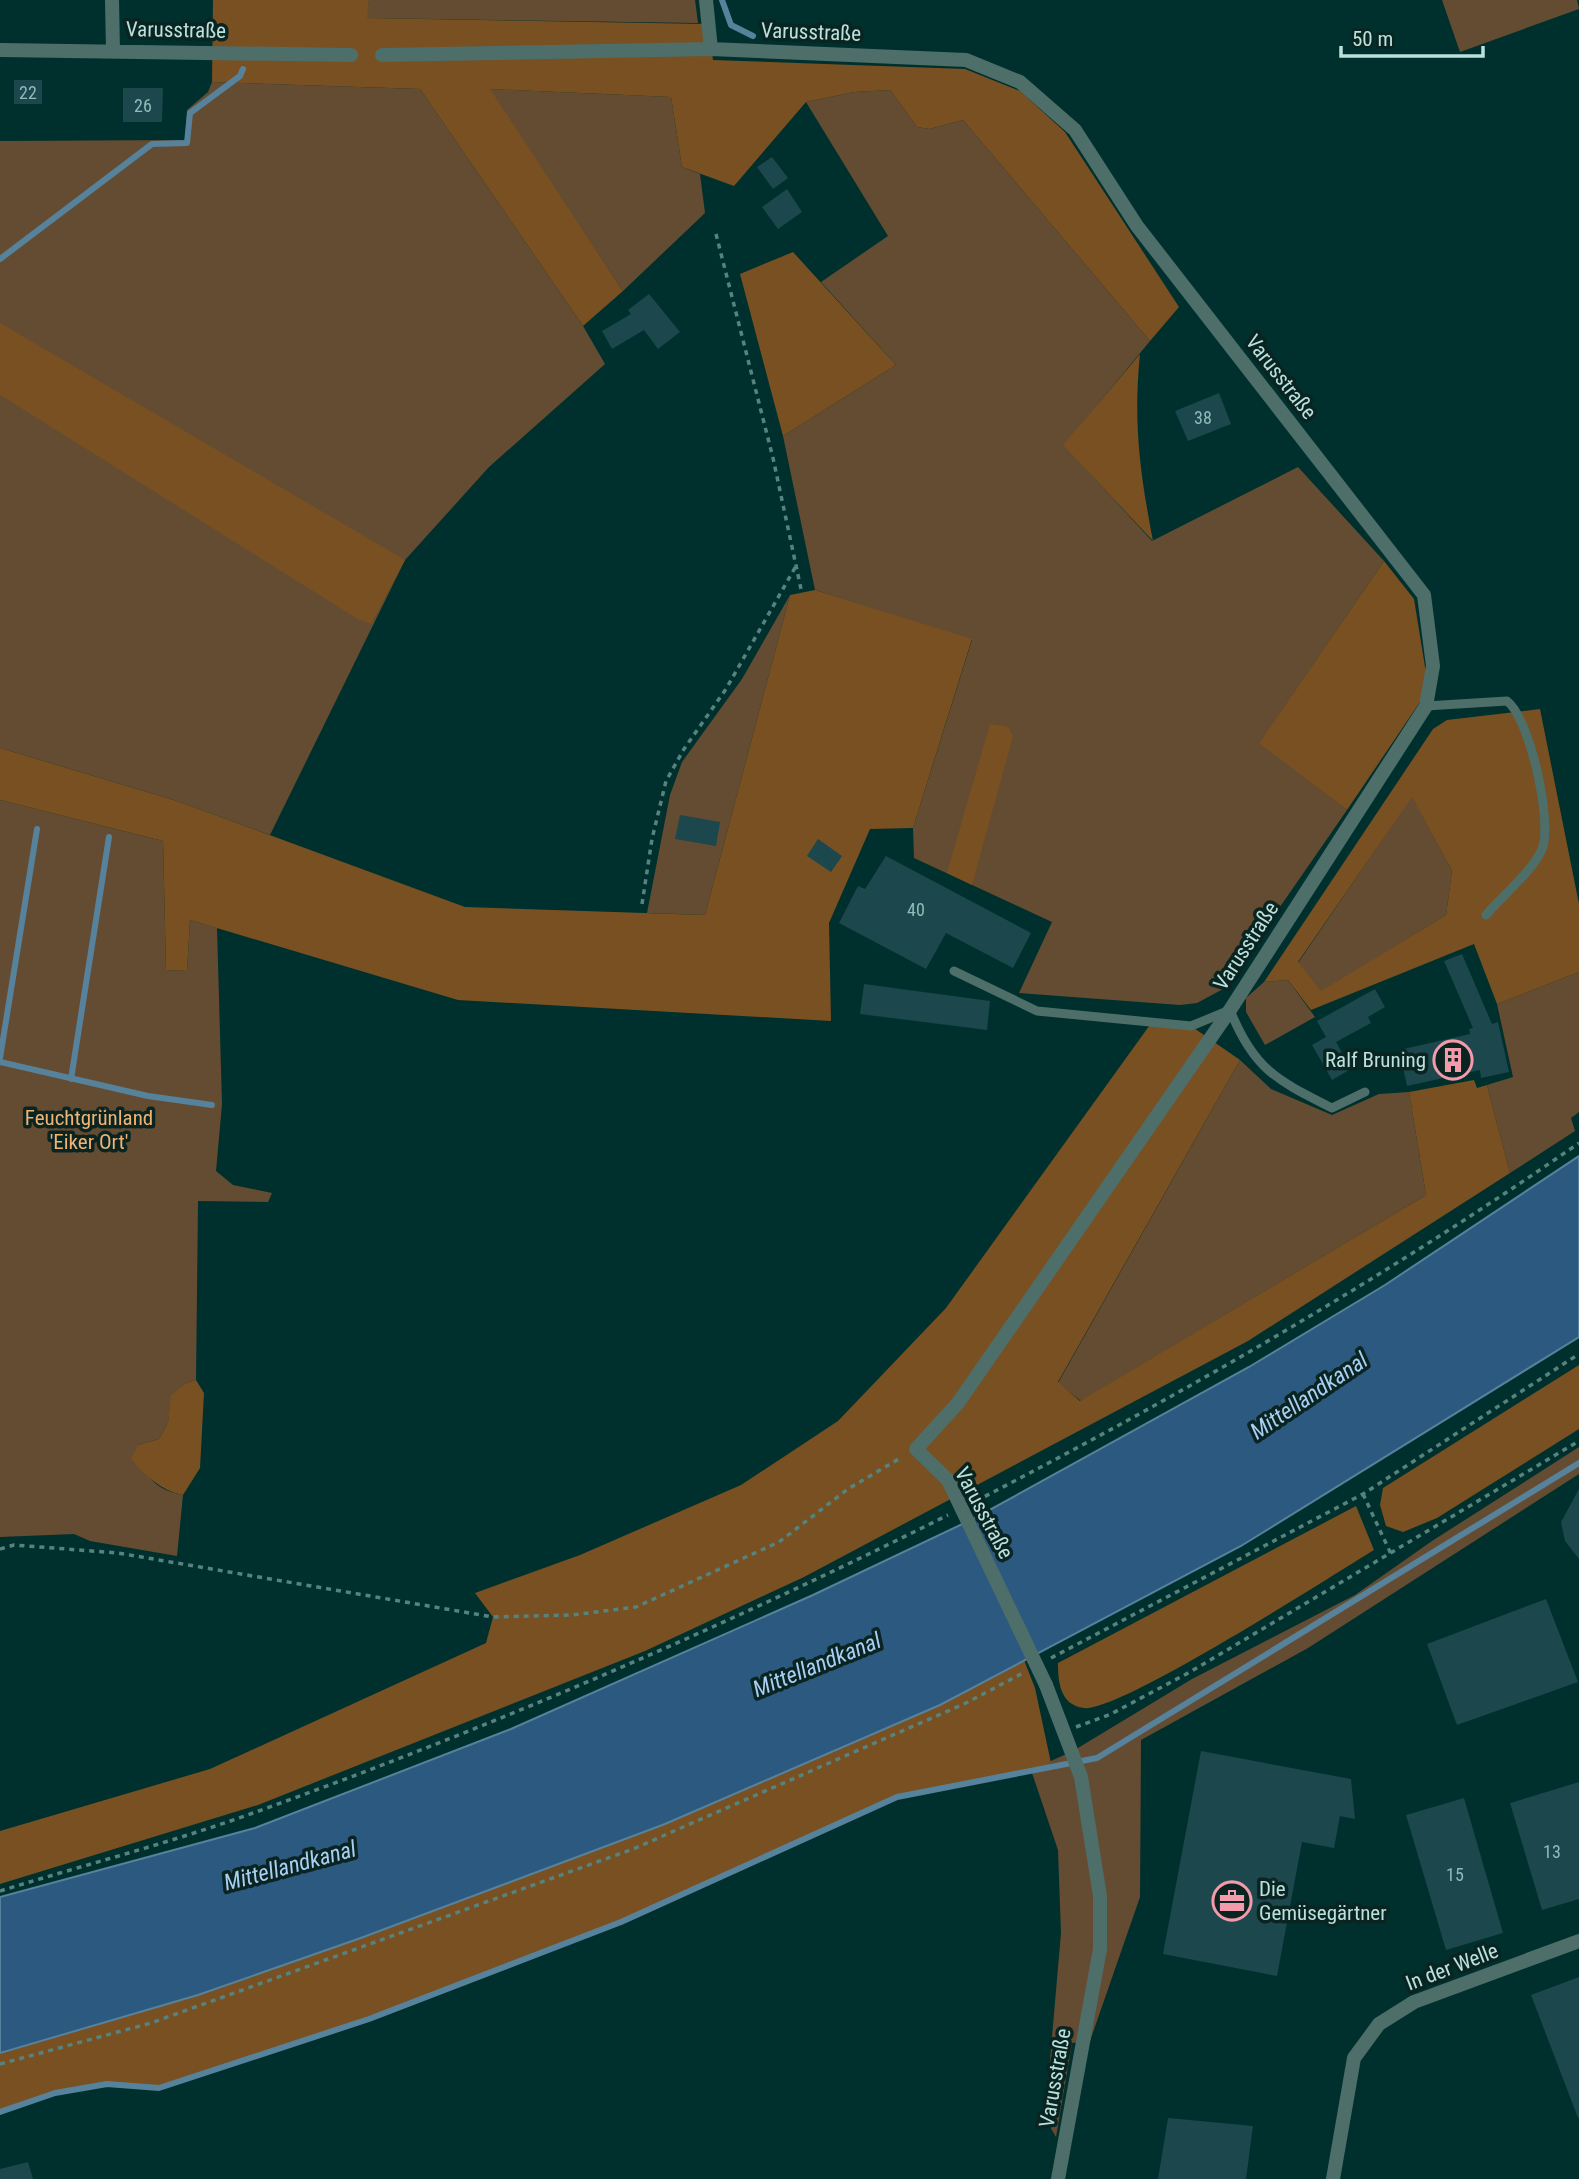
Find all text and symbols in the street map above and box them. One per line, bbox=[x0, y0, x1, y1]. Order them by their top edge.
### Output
scale bar bbox=[1341, 14, 1483, 58]
street label: Varusstraße bbox=[126, 17, 226, 43]
street label: Varusstraße bbox=[761, 18, 862, 46]
text: 50 m bbox=[1352, 27, 1393, 51]
house number: 22 bbox=[19, 82, 37, 103]
house number: 26 bbox=[134, 95, 152, 116]
street label: Varusstraße bbox=[1241, 330, 1321, 424]
house number: 38 bbox=[1194, 407, 1212, 428]
street label: Varusstraße bbox=[1209, 897, 1283, 995]
house number: 40 bbox=[907, 899, 925, 920]
building icon: Ralf Bruning bbox=[1432, 1039, 1474, 1081]
place label: Ralf Bruning bbox=[1325, 1048, 1426, 1072]
park label: Feuchtgrünland 'Eiker Ort' bbox=[25, 1106, 153, 1154]
water label: Mittellandkanal bbox=[1245, 1346, 1374, 1445]
street label: Varusstraße bbox=[950, 1463, 1018, 1563]
water label: Mittellandkanal bbox=[749, 1627, 886, 1703]
water label: Mittellandkanal bbox=[221, 1835, 360, 1897]
house number: 13 bbox=[1543, 1841, 1561, 1862]
house number: 15 bbox=[1446, 1864, 1464, 1885]
place label: Die Gemüsegärtner bbox=[1259, 1877, 1387, 1925]
office icon: Die Gemüsegärtner bbox=[1211, 1880, 1253, 1922]
street label: In der Welle bbox=[1403, 1938, 1502, 1996]
street label: Varusstraße bbox=[1034, 2026, 1076, 2129]

